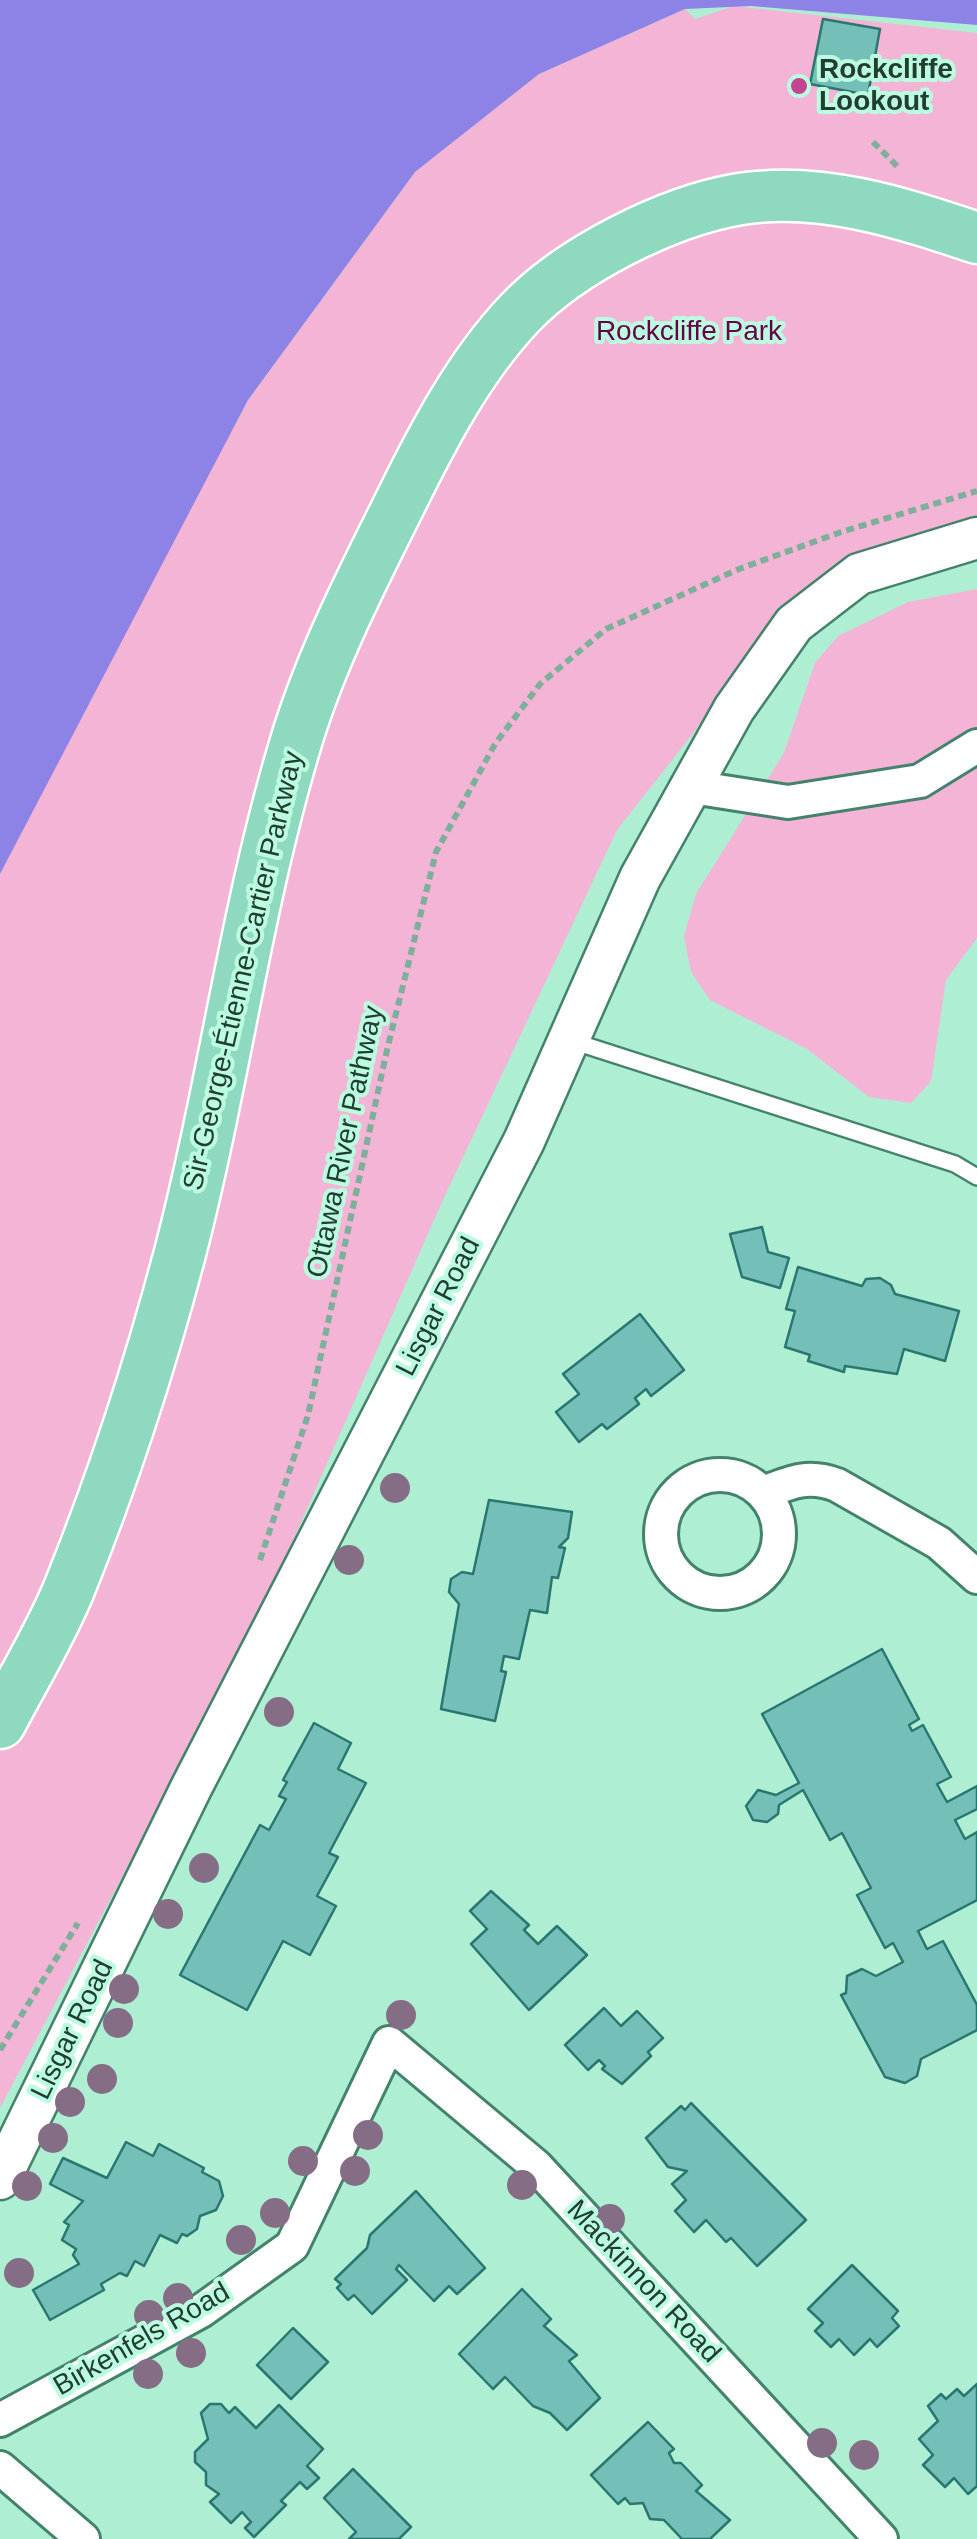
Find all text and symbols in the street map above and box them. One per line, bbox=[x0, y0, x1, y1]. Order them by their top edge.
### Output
place label: Rockcliffe Lookout bbox=[819, 53, 953, 119]
marker: Rockcliffe Lookout bbox=[788, 75, 810, 97]
park label: Rockcliffe Park bbox=[596, 315, 782, 349]
street label: Sir-George-Étienne-Cartier Parkway bbox=[177, 748, 311, 1194]
street label: Ottawa River Pathway bbox=[301, 1003, 391, 1281]
street label: Lisgar Road bbox=[390, 1232, 488, 1382]
street label: Lisgar Road bbox=[25, 1955, 121, 2105]
street label: Mackinnon Road bbox=[559, 2194, 727, 2370]
street label: Birkenfels Road bbox=[48, 2276, 236, 2404]

